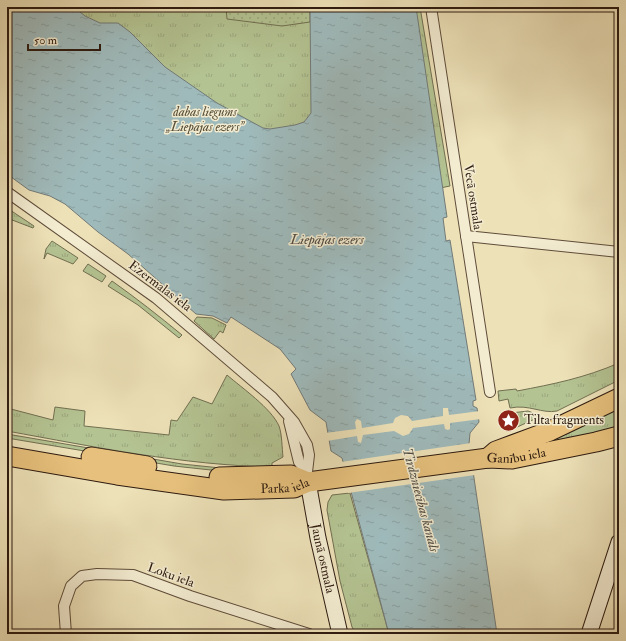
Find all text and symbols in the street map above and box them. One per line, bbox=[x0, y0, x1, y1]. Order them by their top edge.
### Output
scale bar bbox=[28, 26, 100, 52]
text: 50 m bbox=[34, 33, 58, 48]
park label: dabas liegums „Liepājas ezers” bbox=[165, 104, 245, 135]
street label: Vecā ostmala bbox=[460, 163, 486, 231]
water label: Liepājas ezers bbox=[289, 231, 365, 248]
street label: Ezermalas iela bbox=[125, 257, 195, 315]
place icon: Tilta fragments bbox=[495, 407, 521, 433]
place label: Tilta fragments bbox=[524, 412, 605, 428]
street label: Ganību iela bbox=[486, 444, 548, 467]
water label: Tirdzniecības kanāls bbox=[399, 446, 443, 555]
street label: Parka iela bbox=[260, 474, 312, 497]
street label: Jaunā ostmala bbox=[307, 521, 339, 596]
street label: Loku iela bbox=[145, 559, 197, 591]

